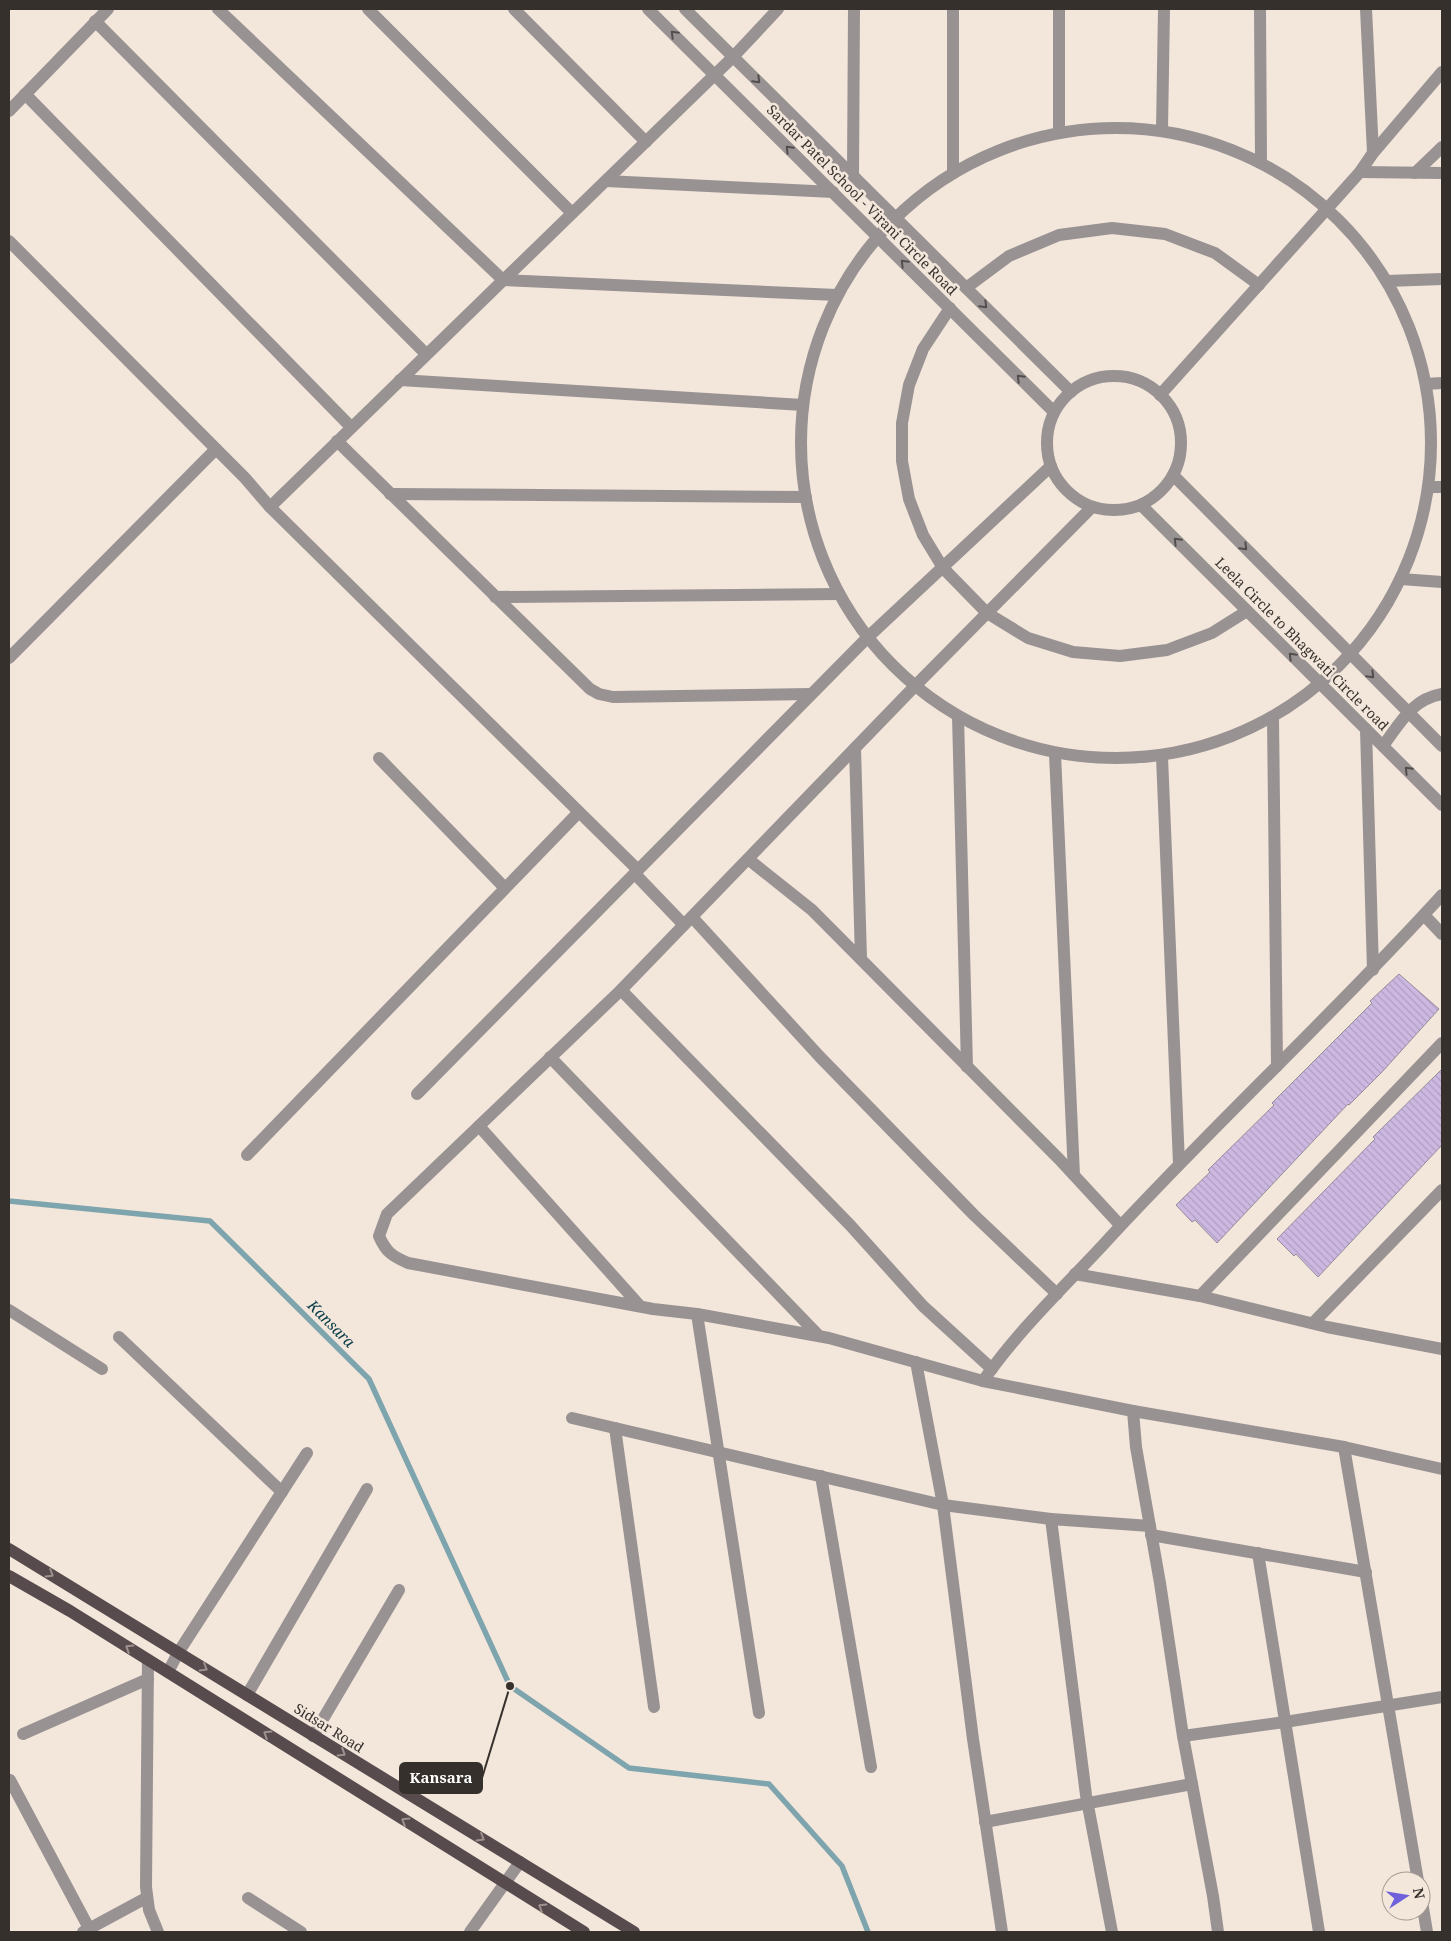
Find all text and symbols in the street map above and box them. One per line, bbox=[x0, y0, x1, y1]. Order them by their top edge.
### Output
one-way arrow bbox=[671, 31, 680, 40]
one-way arrow bbox=[751, 74, 760, 83]
street label: Sardar Patel School - Virani Circle Road bbox=[763, 100, 962, 299]
one-way arrow bbox=[786, 145, 795, 154]
one-way arrow bbox=[901, 260, 910, 269]
one-way arrow bbox=[978, 300, 987, 309]
one-way arrow bbox=[1017, 374, 1026, 383]
one-way arrow bbox=[1174, 538, 1183, 547]
one-way arrow bbox=[1238, 541, 1247, 550]
street label: Leela Circle to Bhagwati Circle road bbox=[1212, 553, 1393, 735]
one-way arrow bbox=[1289, 653, 1298, 662]
one-way arrow bbox=[1365, 669, 1374, 678]
one-way arrow bbox=[1404, 767, 1413, 776]
water label: Kansara bbox=[303, 1295, 360, 1352]
one-way arrow bbox=[45, 1568, 54, 1578]
one-way arrow bbox=[125, 1645, 134, 1655]
one-way arrow bbox=[198, 1662, 207, 1672]
street label: Sidsar Road bbox=[291, 1699, 368, 1757]
one-way arrow bbox=[263, 1731, 272, 1741]
one-way arrow bbox=[337, 1747, 346, 1757]
callout: Kansara bbox=[400, 1763, 482, 1793]
text: Kansara bbox=[410, 1767, 472, 1787]
one-way arrow bbox=[401, 1817, 410, 1827]
one-way arrow bbox=[475, 1832, 484, 1842]
north arrow bbox=[1381, 1871, 1431, 1921]
text: N bbox=[1409, 1886, 1430, 1901]
one-way arrow bbox=[539, 1903, 548, 1913]

